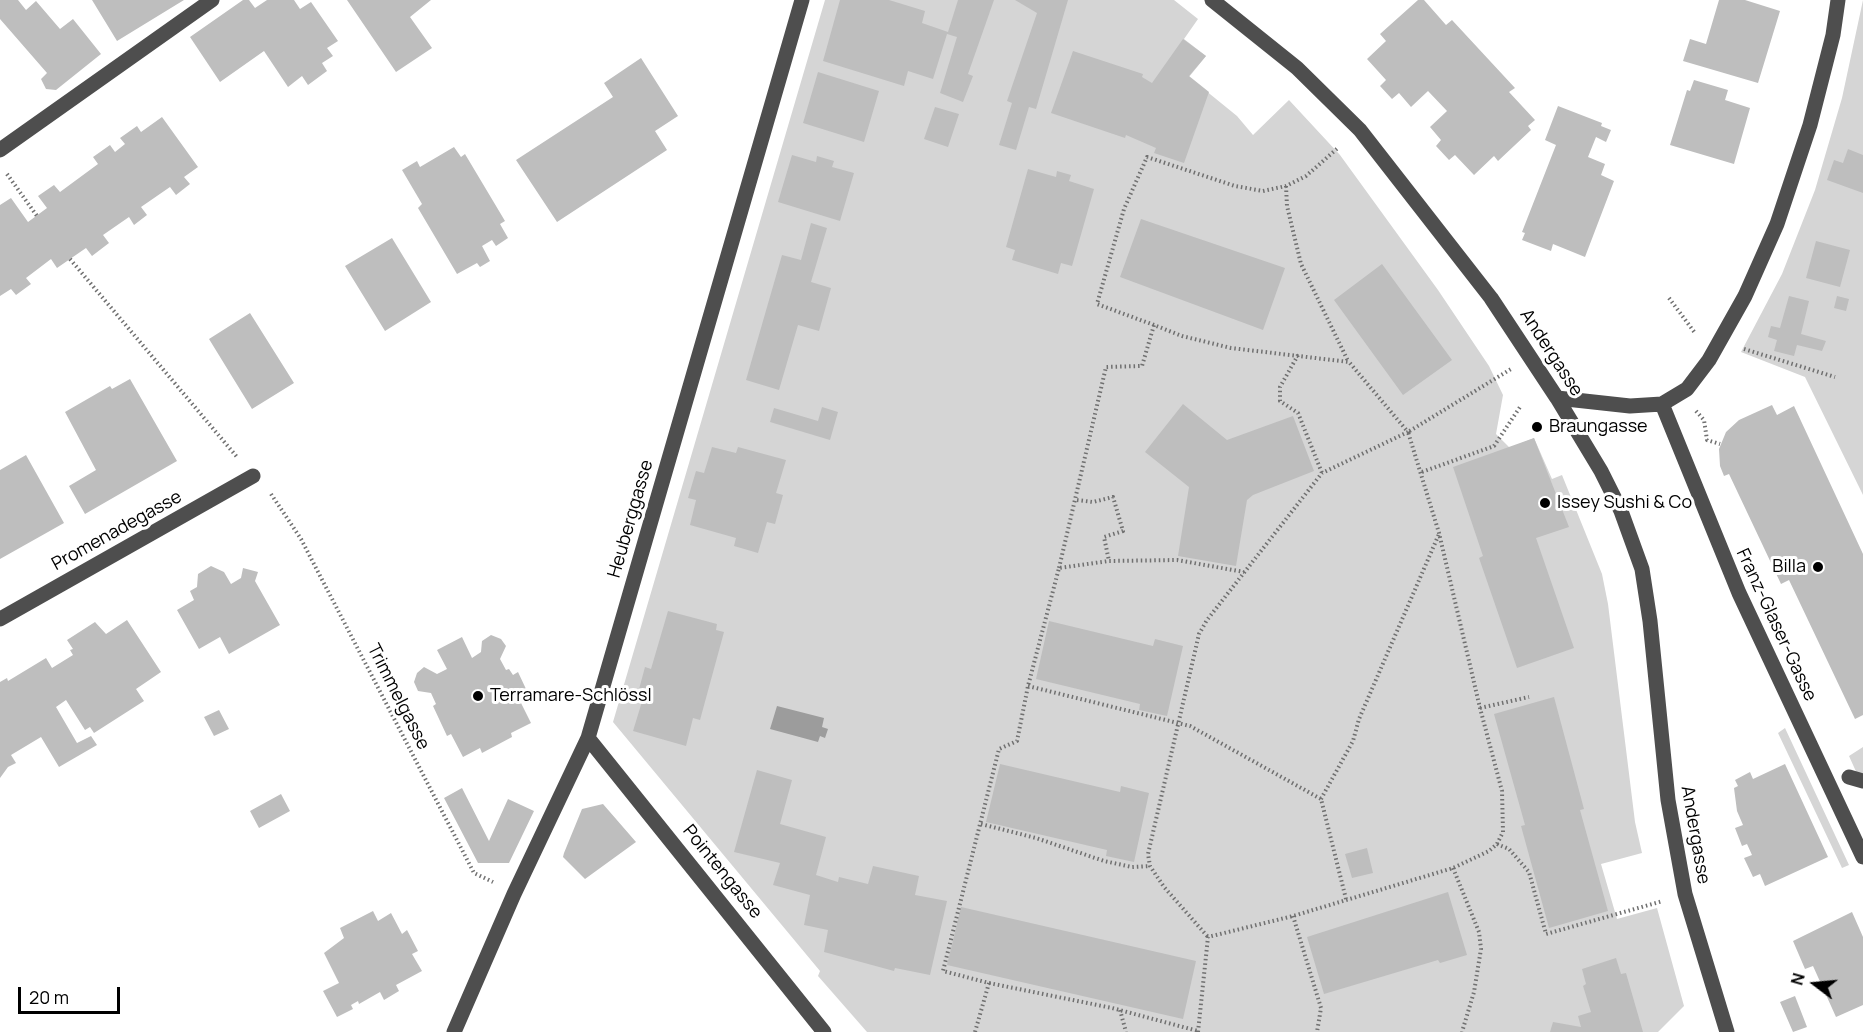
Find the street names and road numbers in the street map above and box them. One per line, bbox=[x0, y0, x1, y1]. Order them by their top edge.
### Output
street label: Andergasse bbox=[1515, 305, 1587, 401]
street label: Heuberggasse bbox=[604, 458, 658, 580]
street label: Promenadegasse bbox=[48, 486, 186, 576]
street label: Franz-Glaser-Gasse bbox=[1731, 545, 1821, 705]
street label: Trimmelgasse bbox=[362, 641, 434, 753]
street label: Andergasse bbox=[1676, 784, 1714, 886]
street label: Pointengasse bbox=[678, 821, 766, 923]

